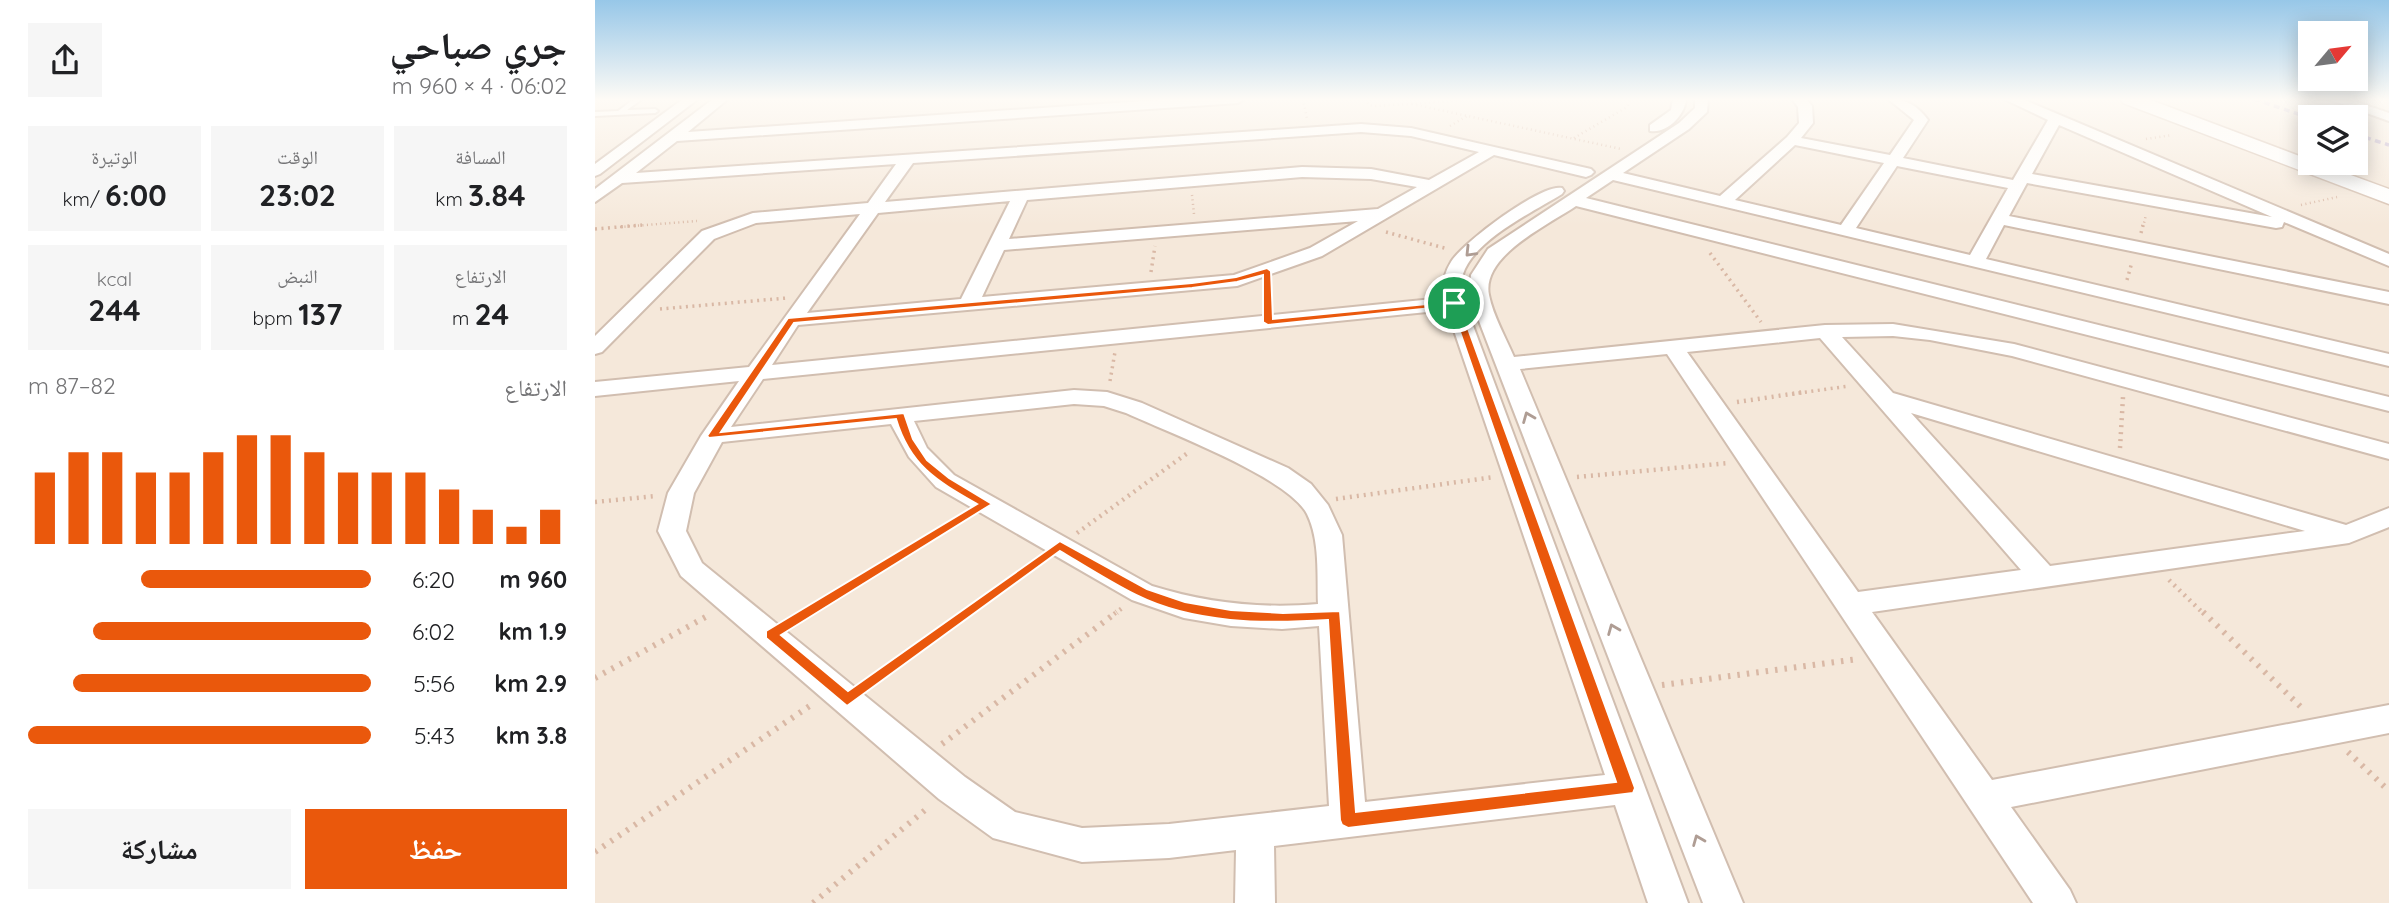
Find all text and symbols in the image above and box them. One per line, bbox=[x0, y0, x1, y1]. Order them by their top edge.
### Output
text: جري صباحي bbox=[389, 21, 567, 69]
north arrow bbox=[2298, 21, 2368, 91]
map controls bbox=[2298, 21, 2368, 175]
button: share bbox=[28, 23, 102, 97]
text: 06:02 · 4 × 960 m bbox=[392, 71, 567, 100]
button: layers bbox=[2298, 105, 2368, 175]
text: الوتيرة bbox=[91, 145, 138, 169]
text: الوقت bbox=[277, 145, 318, 169]
text: المسافة bbox=[455, 145, 506, 169]
text: 6:00 bbox=[105, 176, 167, 214]
text: 23:02 bbox=[259, 176, 336, 214]
text: 3.84 bbox=[468, 176, 526, 214]
text: /km bbox=[62, 187, 105, 211]
text: km bbox=[435, 187, 468, 211]
one-way arrow bbox=[1465, 243, 1478, 256]
text: النبض bbox=[277, 264, 318, 288]
text: الارتفاع bbox=[455, 264, 506, 288]
text: kcal bbox=[97, 267, 132, 291]
pin bbox=[1424, 273, 1484, 333]
icon: arrive bbox=[1435, 284, 1473, 322]
text: 244 bbox=[88, 291, 141, 329]
text: 137 bbox=[298, 295, 342, 333]
text: 24 bbox=[474, 295, 509, 333]
text: bpm bbox=[253, 306, 298, 330]
text: m bbox=[452, 306, 474, 330]
text: 82–87 m bbox=[28, 371, 116, 400]
text: الارتفاع bbox=[504, 373, 567, 402]
one-way arrow bbox=[1523, 412, 1537, 424]
text: 6:20 bbox=[412, 565, 455, 594]
text: 960 m bbox=[499, 565, 567, 594]
text: 6:02 bbox=[412, 617, 455, 646]
text: 1.9 km bbox=[499, 617, 567, 646]
one-way arrow bbox=[1607, 623, 1621, 636]
text: 5:56 bbox=[413, 669, 455, 698]
text: 2.9 km bbox=[494, 669, 567, 698]
text: 5:43 bbox=[414, 721, 455, 750]
text: 3.8 km bbox=[496, 721, 567, 750]
button: مشاركة bbox=[28, 809, 291, 889]
button: حفظ bbox=[305, 809, 567, 889]
one-way arrow bbox=[1692, 834, 1706, 846]

